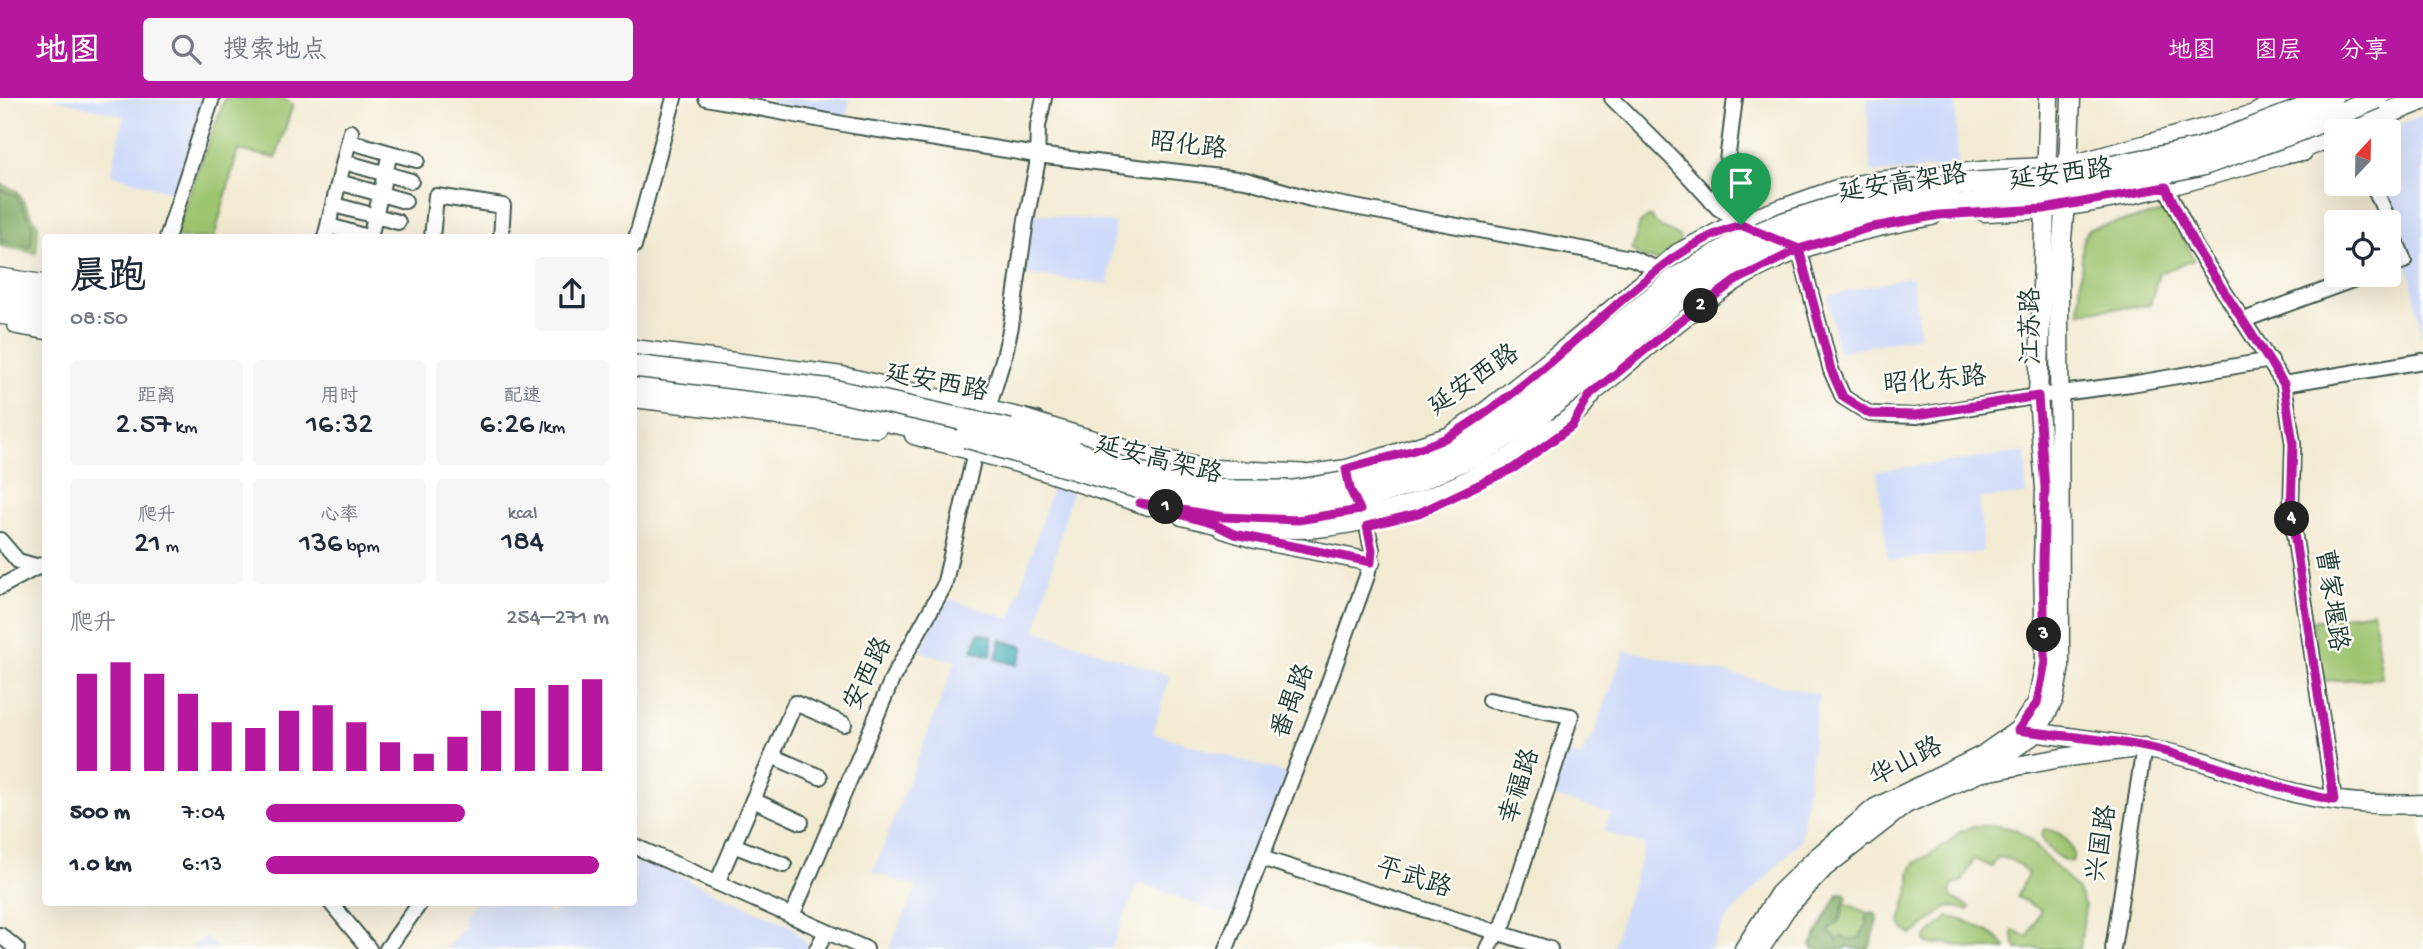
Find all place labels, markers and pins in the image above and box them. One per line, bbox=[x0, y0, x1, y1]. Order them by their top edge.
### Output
pin bbox=[1711, 153, 1771, 225]
pin: 2 bbox=[1684, 288, 1718, 324]
pin: 1 bbox=[1148, 490, 1184, 524]
pin: 4 bbox=[2274, 502, 2310, 536]
pin: 3 bbox=[2026, 618, 2062, 652]

